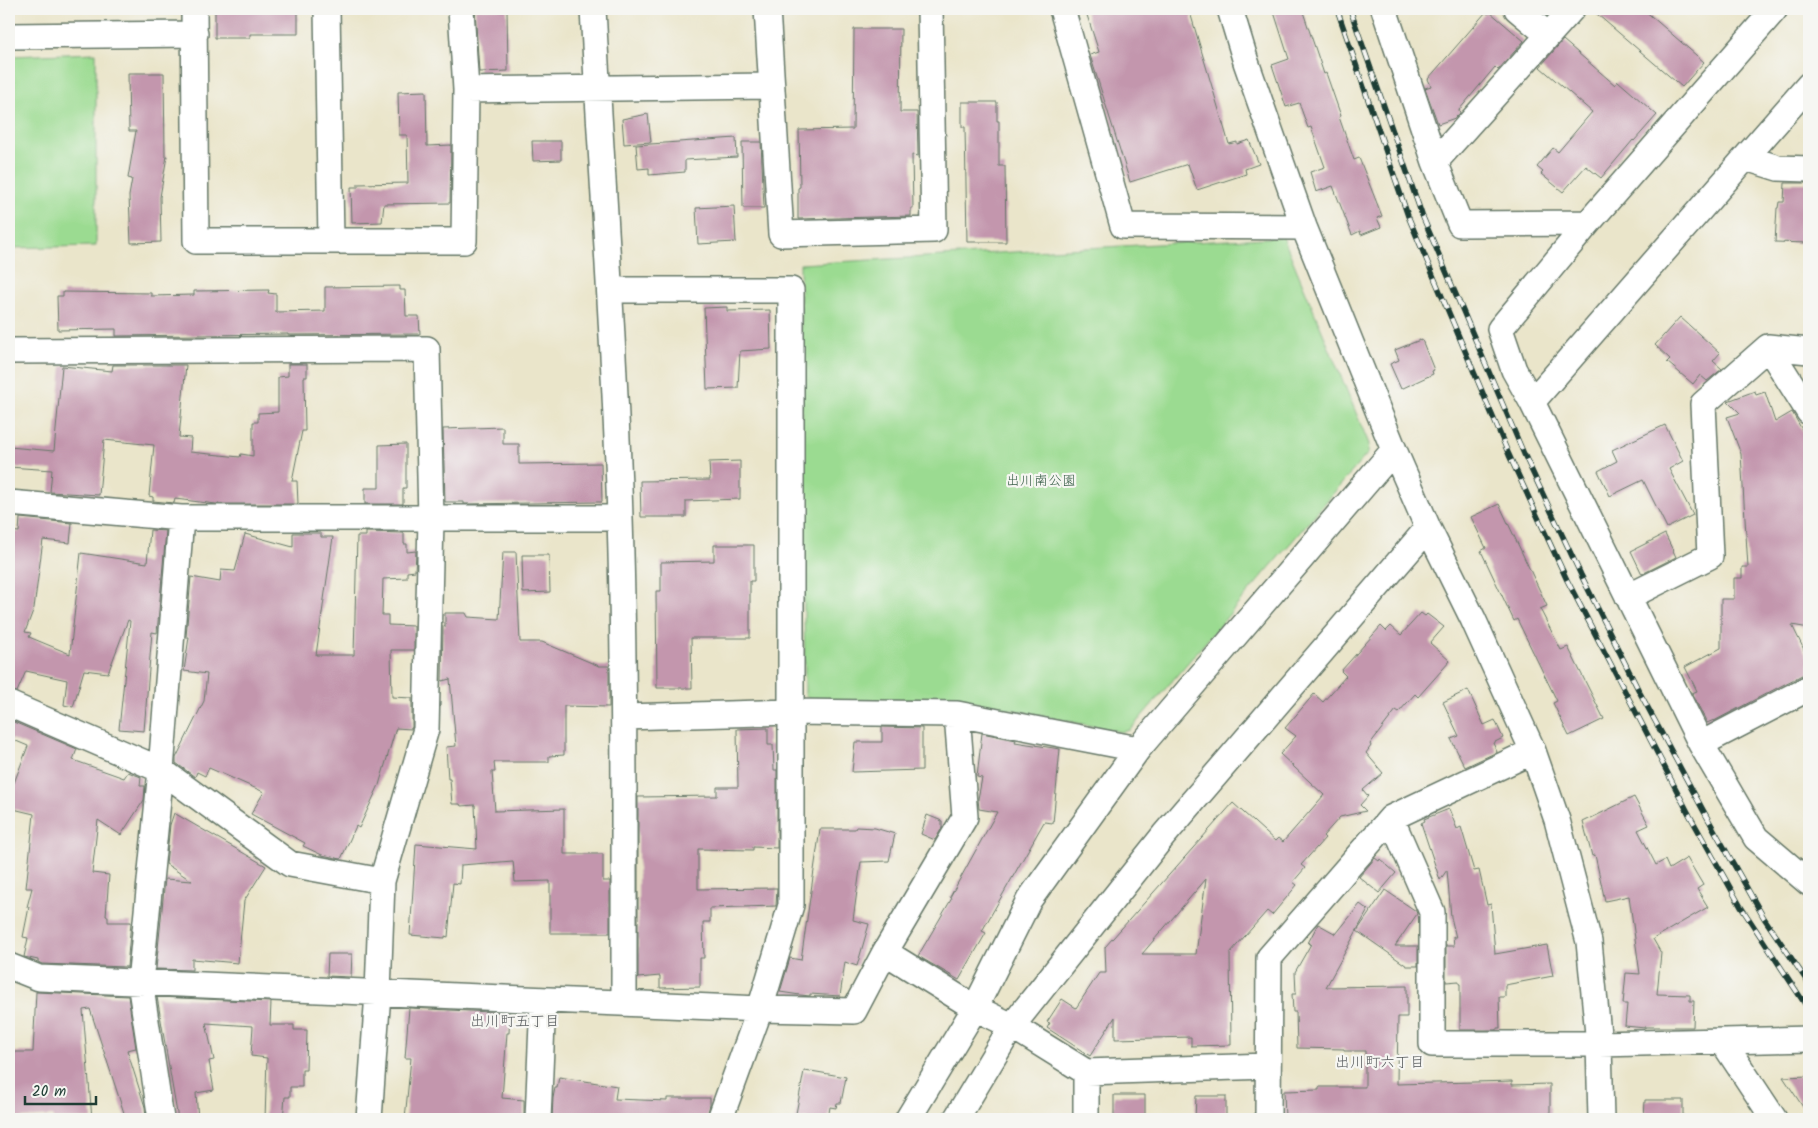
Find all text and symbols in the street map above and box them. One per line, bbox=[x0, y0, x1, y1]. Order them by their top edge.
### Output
park label: 出川南公園 bbox=[1006, 470, 1076, 492]
district label: 出川町五丁目 bbox=[470, 1010, 560, 1034]
district label: 出川町六丁目 bbox=[1335, 1051, 1425, 1075]
scale bar bbox=[25, 1073, 96, 1105]
text: 20 m bbox=[32, 1080, 66, 1104]

